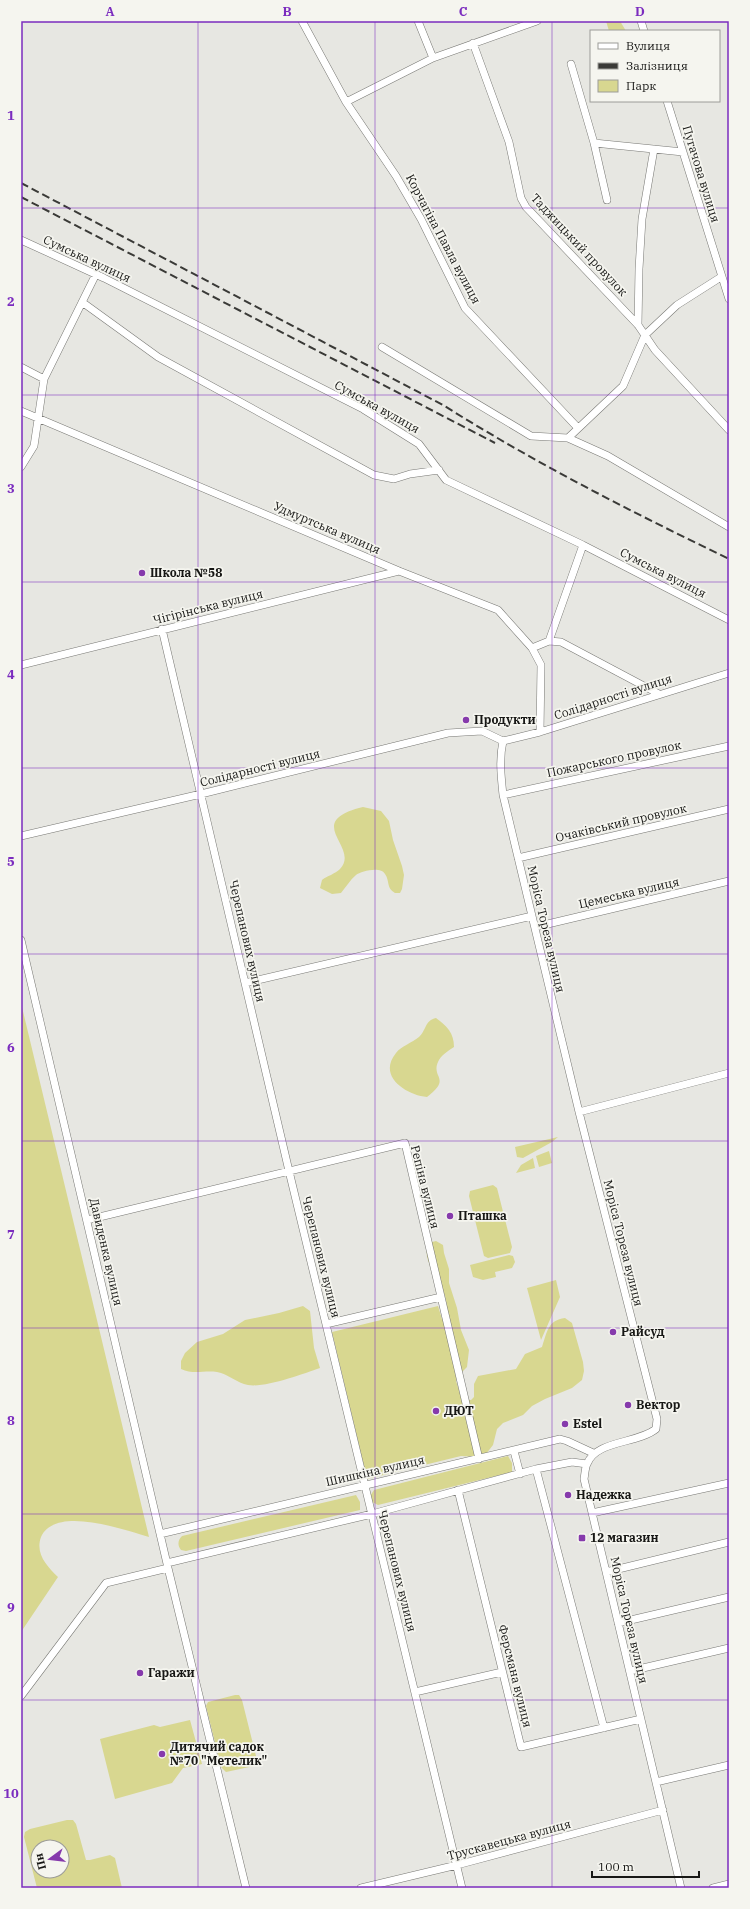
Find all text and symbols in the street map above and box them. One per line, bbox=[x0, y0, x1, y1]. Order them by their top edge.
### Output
text: A bbox=[105, 3, 115, 20]
text: B bbox=[282, 3, 292, 20]
text: C bbox=[459, 3, 468, 20]
text: D bbox=[635, 3, 645, 20]
legend bbox=[590, 30, 720, 102]
text: Вулиця bbox=[626, 38, 670, 53]
text: Залізниця bbox=[626, 58, 688, 73]
text: Парк bbox=[626, 78, 656, 93]
text: 1 bbox=[7, 107, 15, 124]
street label: Пугачова вулиця bbox=[680, 123, 723, 224]
street label: Корчагіна Павла вулиця bbox=[403, 171, 484, 306]
street label: Таджицький провулок bbox=[528, 190, 631, 299]
street label: Сумська вулиця bbox=[41, 232, 133, 285]
text: 2 bbox=[7, 293, 15, 310]
street label: Сумська вулиця bbox=[332, 377, 422, 436]
text: 3 bbox=[7, 480, 15, 497]
street label: Удмуртська вулиця bbox=[271, 498, 383, 557]
street label: Сумська вулиця bbox=[618, 544, 709, 601]
place label: Школа №58 bbox=[150, 565, 222, 580]
marker: Школа №58 bbox=[137, 568, 147, 578]
street label: Чiгiрiнська вулиця bbox=[151, 586, 264, 627]
text: 4 bbox=[7, 666, 15, 683]
street label: Солідарності вулиця bbox=[552, 670, 674, 723]
place label: Продукти bbox=[474, 712, 536, 727]
marker: Продукти bbox=[461, 715, 471, 725]
street label: Пожарського провулок bbox=[545, 737, 682, 780]
street label: Солідарності вулиця bbox=[198, 745, 322, 790]
street label: Очакiвський провулок bbox=[554, 800, 688, 845]
text: 5 bbox=[7, 853, 15, 870]
street label: Моріса Тореза вулиця bbox=[525, 864, 568, 994]
street label: Цемеська вулиця bbox=[577, 874, 681, 911]
street label: Черепанових вулиця bbox=[226, 878, 269, 1004]
text: 6 bbox=[7, 1039, 15, 1056]
street label: Репiна вулиця bbox=[408, 1144, 443, 1230]
street label: Моріса Тореза вулиця bbox=[601, 1178, 646, 1308]
street label: Черепанових вулиця bbox=[299, 1194, 344, 1319]
street label: Давиденка вулиця bbox=[87, 1197, 126, 1307]
place label: Пташка bbox=[458, 1208, 507, 1223]
marker: Пташка bbox=[445, 1211, 455, 1221]
text: 7 bbox=[7, 1226, 15, 1243]
place label: Райсуд bbox=[621, 1324, 665, 1339]
marker: Райсуд bbox=[608, 1327, 618, 1337]
place label: Вектор bbox=[636, 1397, 681, 1412]
marker: Вектор bbox=[623, 1400, 633, 1410]
place label: ДЮТ bbox=[444, 1403, 474, 1418]
marker: ДЮТ bbox=[431, 1406, 441, 1416]
text: 8 bbox=[7, 1412, 15, 1429]
place label: Estel bbox=[573, 1416, 602, 1431]
marker: Estel bbox=[560, 1419, 570, 1429]
street label: Шишкiна вулиця bbox=[324, 1452, 426, 1489]
place label: Надежка bbox=[576, 1487, 632, 1502]
marker: Надежка bbox=[563, 1490, 573, 1500]
street label: Черепанових вулиця bbox=[375, 1508, 420, 1633]
place label: 12 магазин bbox=[590, 1530, 659, 1545]
marker: 12 магазин bbox=[577, 1533, 587, 1543]
street label: Моріса Тореза вулиця bbox=[608, 1555, 651, 1685]
text: 9 bbox=[7, 1599, 15, 1616]
street label: Ферсмана вулиця bbox=[495, 1623, 536, 1729]
place label: Гаражи bbox=[148, 1665, 195, 1680]
marker: Гаражи bbox=[135, 1668, 145, 1678]
place label: Дитячий садок №70 "Метелик" bbox=[170, 1739, 267, 1768]
marker: Дитячий садок №70 "Метелик" bbox=[157, 1749, 167, 1759]
text: 10 bbox=[3, 1785, 19, 1802]
street label: Трускавецька вулиця bbox=[445, 1816, 572, 1863]
north arrow bbox=[30, 1839, 70, 1879]
text: Пн bbox=[31, 1851, 49, 1871]
scale bar bbox=[592, 1853, 699, 1879]
text: 100 m bbox=[598, 1859, 634, 1874]

